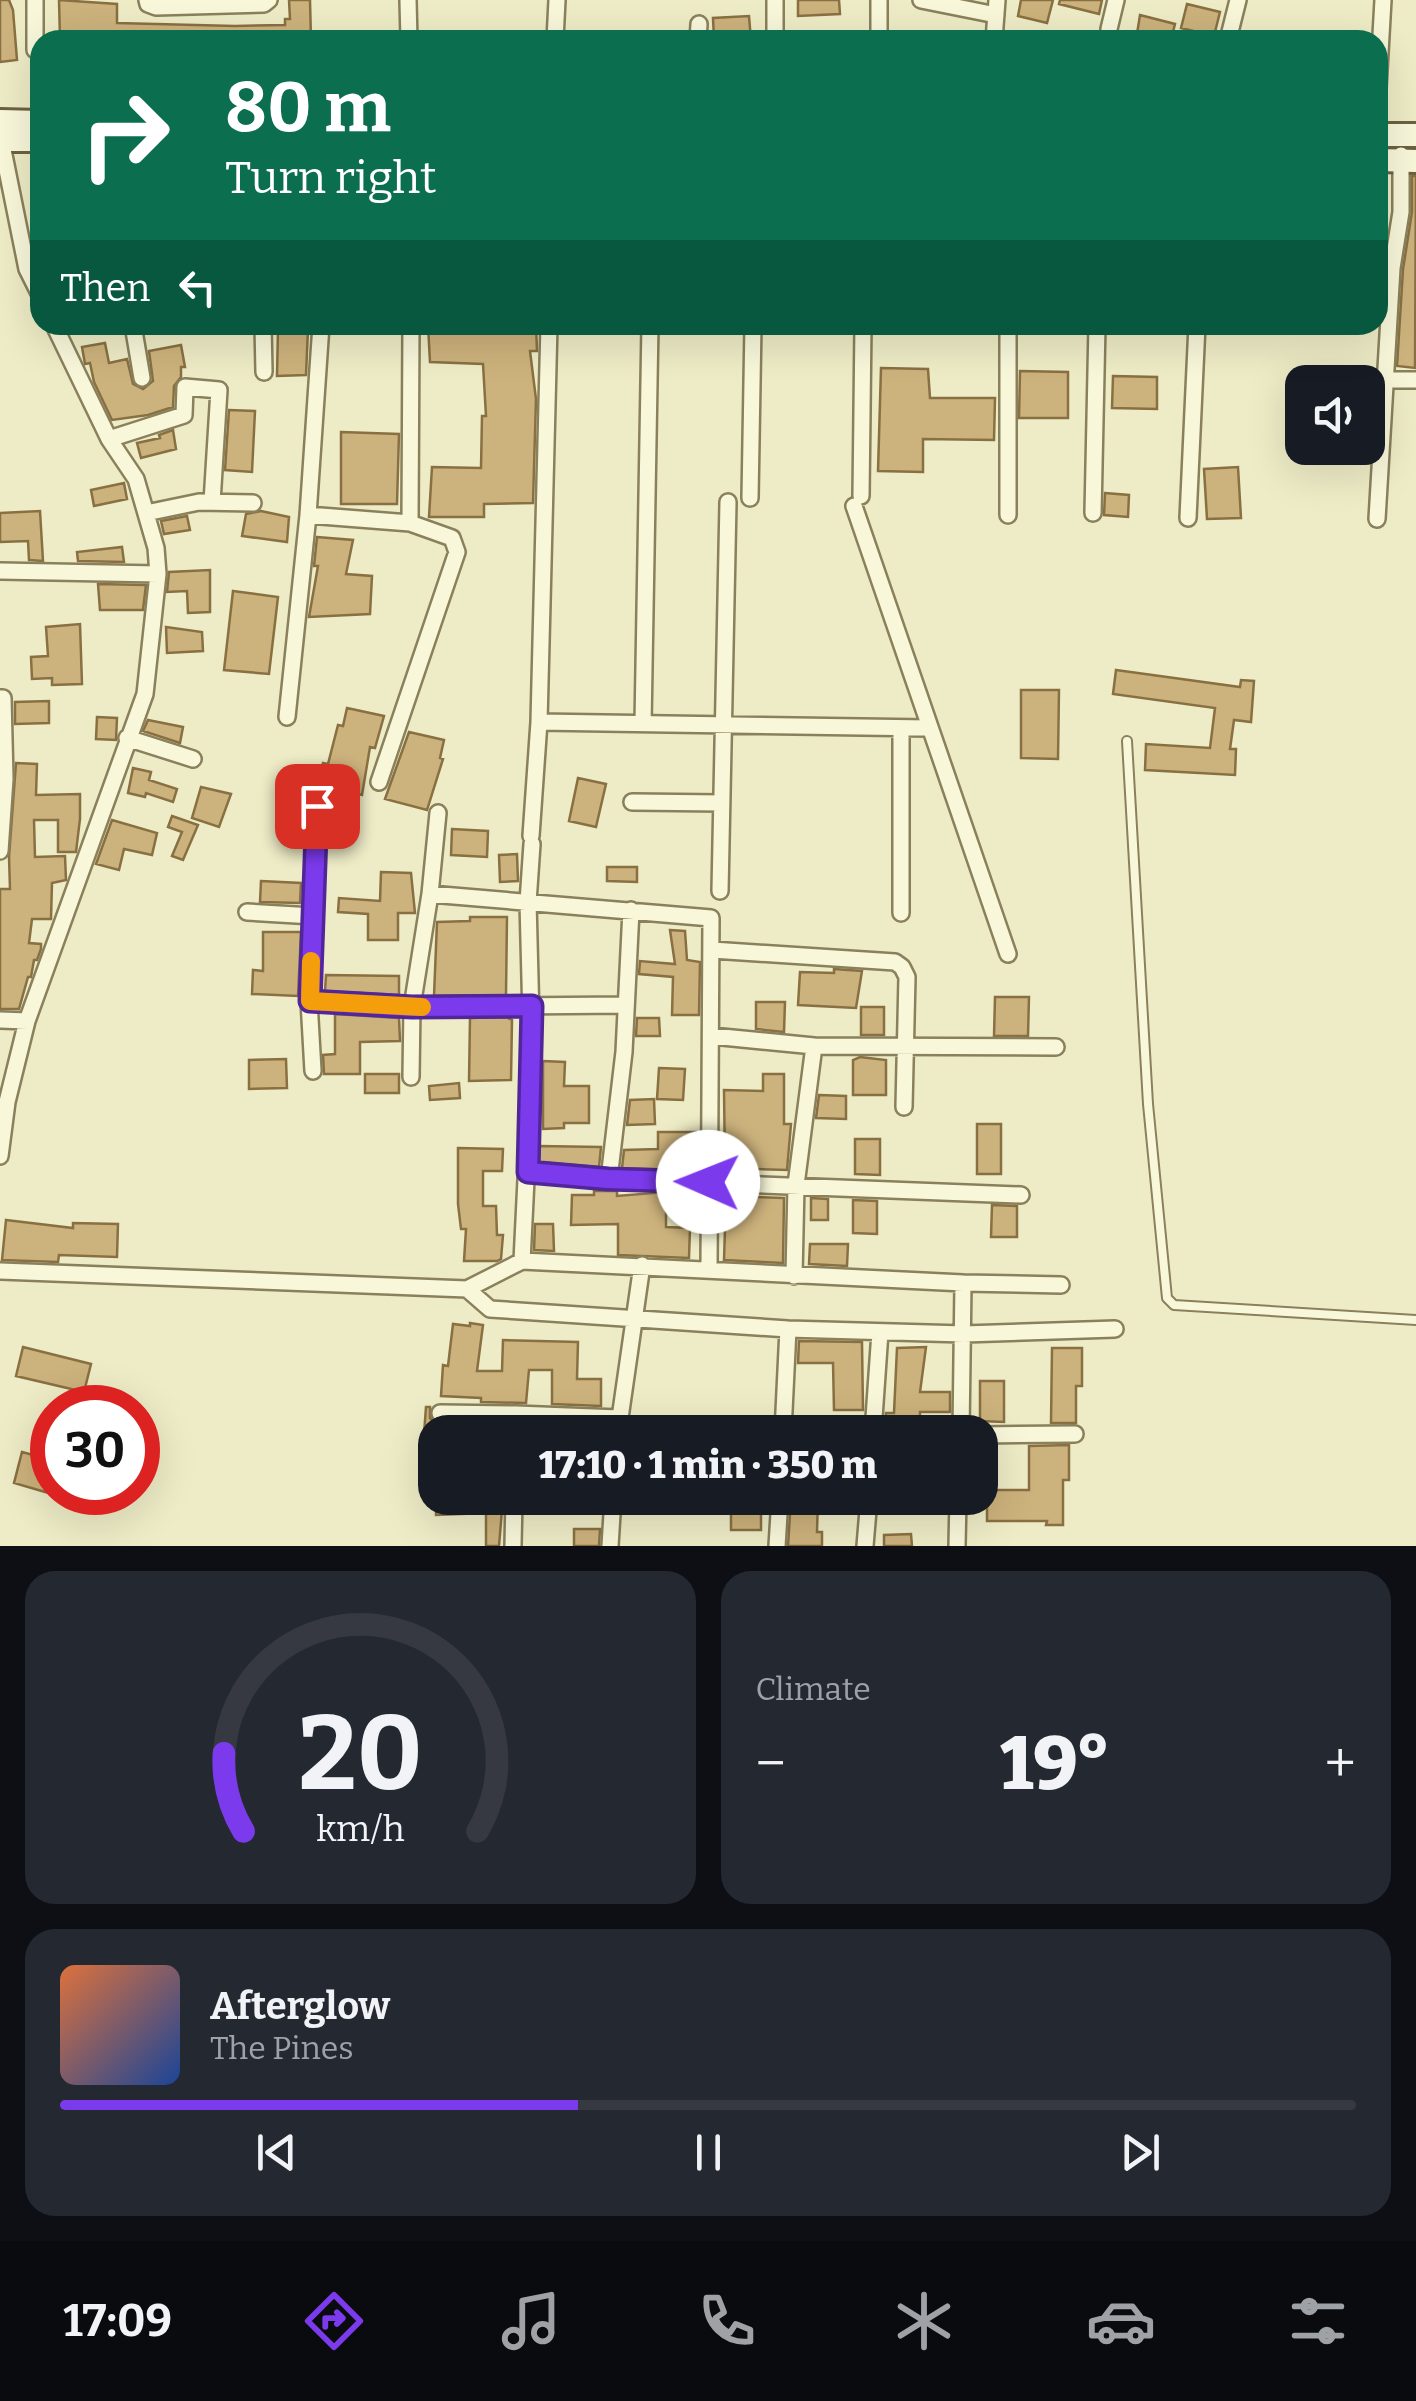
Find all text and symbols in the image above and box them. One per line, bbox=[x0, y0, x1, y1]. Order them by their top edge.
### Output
text: 80 m bbox=[225, 66, 391, 150]
icon: right bbox=[60, 70, 190, 200]
text: Turn right bbox=[225, 151, 437, 205]
icon: left bbox=[170, 260, 225, 315]
text: Then bbox=[60, 265, 150, 311]
map controls bbox=[1285, 365, 1385, 465]
button: sound bbox=[1285, 365, 1385, 465]
pin bbox=[275, 764, 360, 849]
icon: arrive bbox=[290, 779, 345, 834]
position arrow bbox=[656, 1130, 760, 1234]
speed limit sign: 30 bbox=[30, 1385, 160, 1515]
text: 17:10 · 1 min · 350 m bbox=[539, 1442, 877, 1488]
text: Climate bbox=[756, 1670, 871, 1708]
text: 20 bbox=[298, 1692, 423, 1817]
text: 19° bbox=[1000, 1719, 1110, 1809]
text: − bbox=[756, 1731, 786, 1797]
text: + bbox=[1325, 1731, 1356, 1797]
text: km/h bbox=[316, 1808, 404, 1850]
text: Afterglow bbox=[210, 1983, 390, 2029]
text: The Pines bbox=[210, 2029, 354, 2067]
icon: previous bbox=[249, 2125, 304, 2180]
icon: pause bbox=[681, 2125, 736, 2180]
icon: next bbox=[1113, 2125, 1168, 2180]
icon: directions bbox=[299, 2286, 369, 2356]
icon: music bbox=[496, 2286, 566, 2356]
icon: phone bbox=[692, 2286, 762, 2356]
icon: climate bbox=[889, 2286, 959, 2356]
icon: car bbox=[1086, 2286, 1156, 2356]
icon: filters bbox=[1283, 2286, 1353, 2356]
text: 17:09 bbox=[63, 2294, 172, 2348]

